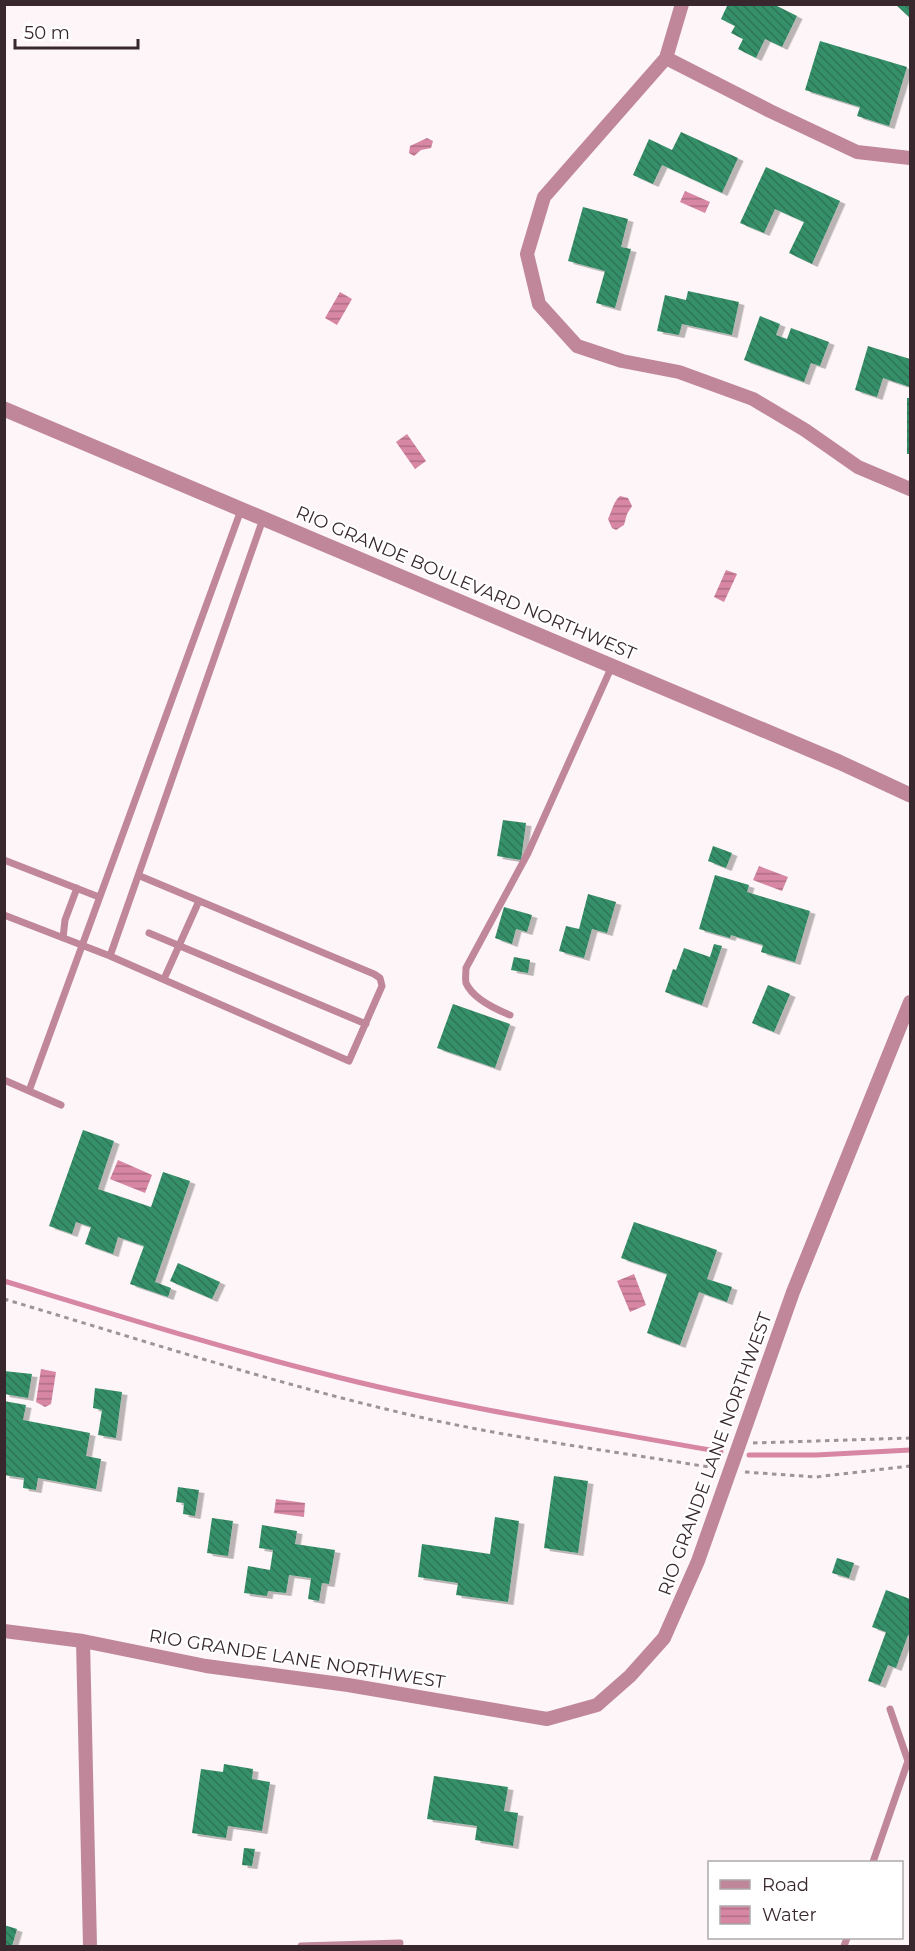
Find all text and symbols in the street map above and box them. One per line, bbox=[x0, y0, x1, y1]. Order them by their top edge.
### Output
scale bar bbox=[15, 12, 138, 50]
text: 50 m bbox=[24, 22, 70, 44]
street label: RIO GRANDE BOULEVARD NORTHWEST bbox=[293, 501, 640, 665]
street label: RIO GRANDE LANE NORTHWEST bbox=[653, 1309, 777, 1598]
street label: RIO GRANDE LANE NORTHWEST bbox=[147, 1625, 447, 1693]
legend bbox=[708, 1861, 903, 1939]
text: Road bbox=[762, 1874, 809, 1896]
text: Water bbox=[762, 1904, 817, 1926]

